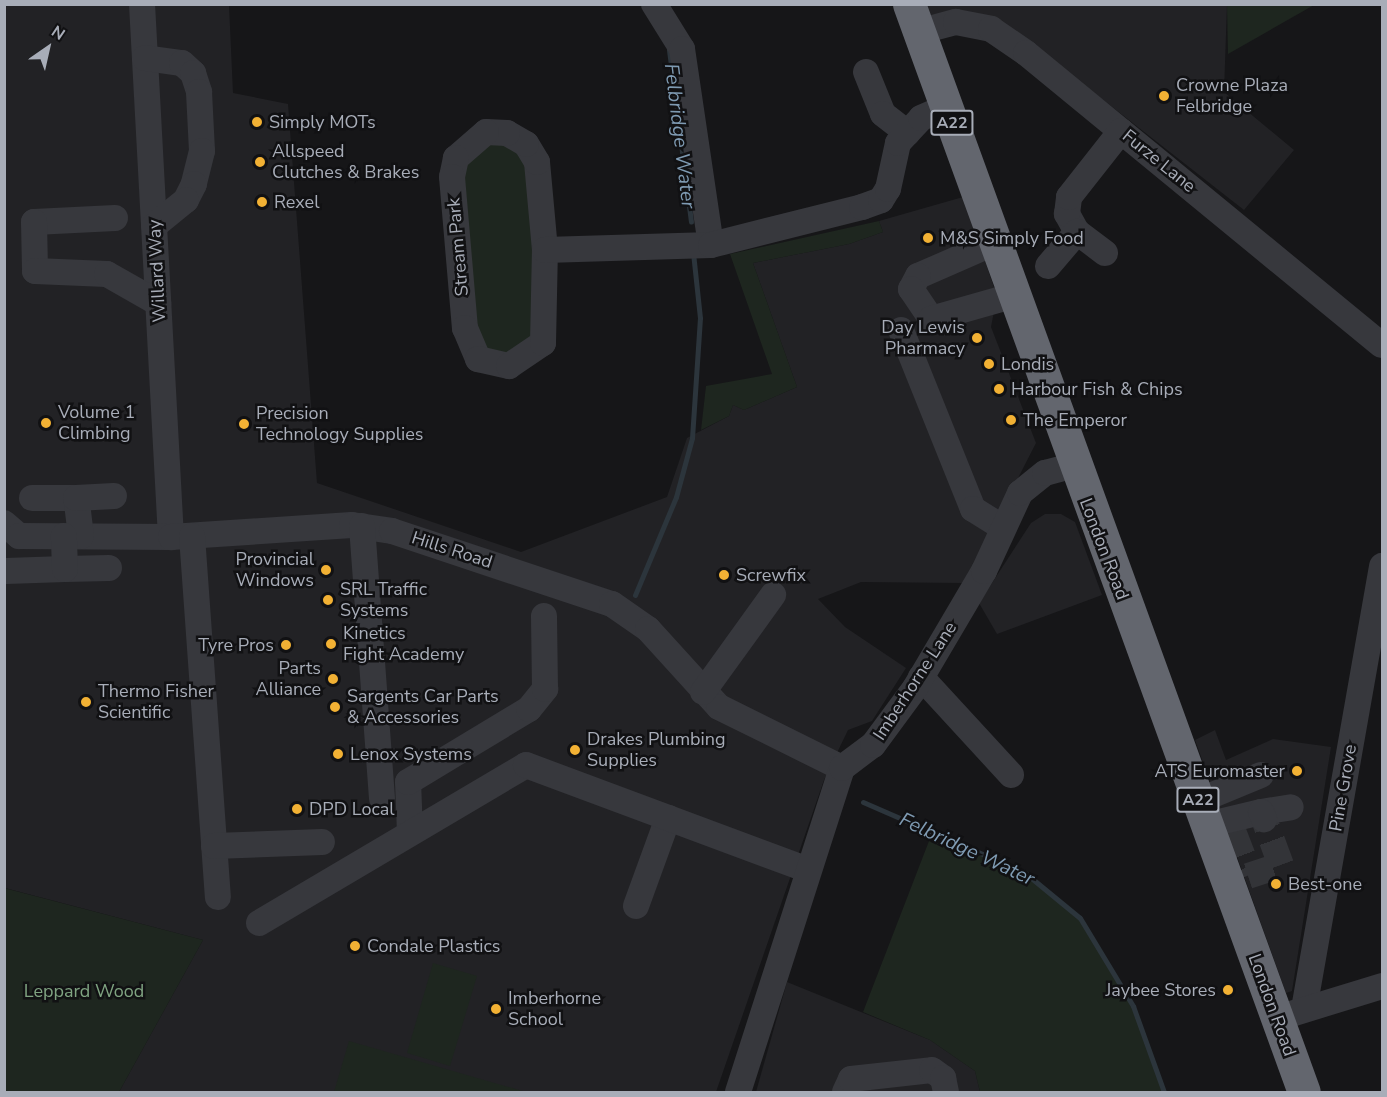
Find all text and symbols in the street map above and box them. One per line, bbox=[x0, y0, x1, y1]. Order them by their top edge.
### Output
north arrow bbox=[18, 18, 78, 78]
text: N bbox=[47, 21, 69, 46]
water label: Felbridge Water bbox=[659, 62, 701, 210]
place label: Crowne Plaza Felbridge bbox=[1176, 75, 1288, 118]
marker: Crowne Plaza Felbridge bbox=[1157, 89, 1171, 103]
road number: A22 bbox=[930, 110, 974, 136]
place label: Simply MOTs bbox=[269, 111, 376, 133]
marker: Simply MOTs bbox=[250, 115, 264, 129]
street label: Furze Lane bbox=[1118, 125, 1200, 197]
place label: Allspeed Clutches & Brakes bbox=[272, 141, 419, 184]
marker: Allspeed Clutches & Brakes bbox=[253, 155, 267, 169]
place label: Rexel bbox=[274, 191, 319, 213]
marker: Rexel bbox=[255, 195, 269, 209]
street label: Stream Park bbox=[443, 197, 473, 297]
street label: Willard Way bbox=[144, 219, 170, 323]
place label: M&S Simply Food bbox=[940, 227, 1084, 249]
marker: M&S Simply Food bbox=[921, 231, 935, 245]
place label: Day Lewis Pharmacy bbox=[881, 317, 965, 360]
marker: Day Lewis Pharmacy bbox=[970, 331, 984, 345]
place label: Londis bbox=[1001, 353, 1054, 375]
marker: Londis bbox=[982, 357, 996, 371]
place label: Harbour Fish & Chips bbox=[1011, 378, 1183, 400]
marker: Harbour Fish & Chips bbox=[992, 382, 1006, 396]
place label: Volume 1 Climbing bbox=[58, 402, 135, 444]
place label: Precision Technology Supplies bbox=[256, 403, 423, 446]
place label: The Emperor bbox=[1023, 409, 1127, 431]
marker: The Emperor bbox=[1004, 413, 1018, 427]
marker: Volume 1 Climbing bbox=[39, 416, 53, 430]
marker: Precision Technology Supplies bbox=[237, 417, 251, 431]
street label: London Road bbox=[1075, 495, 1133, 603]
street label: Hills Road bbox=[409, 527, 495, 573]
place label: Provincial Windows bbox=[236, 549, 314, 592]
marker: Provincial Windows bbox=[319, 563, 333, 577]
place label: Screwfix bbox=[736, 564, 806, 586]
marker: Screwfix bbox=[717, 568, 731, 582]
place label: SRL Traffic Systems bbox=[340, 579, 427, 622]
marker: SRL Traffic Systems bbox=[321, 593, 335, 607]
street label: Imberhorne Lane bbox=[869, 618, 961, 744]
place label: Kinetics Fight Academy bbox=[343, 623, 464, 666]
place label: Tyre Pros bbox=[198, 634, 274, 656]
marker: Kinetics Fight Academy bbox=[324, 637, 338, 651]
marker: Tyre Pros bbox=[279, 638, 293, 652]
place label: Parts Alliance bbox=[256, 658, 321, 700]
marker: Parts Alliance bbox=[326, 672, 340, 686]
place label: Thermo Fisher Scientific bbox=[98, 681, 214, 724]
place label: Sargents Car Parts & Accessories bbox=[347, 686, 499, 728]
marker: Thermo Fisher Scientific bbox=[79, 695, 93, 709]
marker: Sargents Car Parts & Accessories bbox=[328, 700, 342, 714]
place label: Drakes Plumbing Supplies bbox=[587, 729, 726, 771]
place label: Lenox Systems bbox=[350, 743, 472, 765]
marker: Drakes Plumbing Supplies bbox=[568, 743, 582, 757]
street label: Pine Grove bbox=[1325, 743, 1361, 833]
marker: Lenox Systems bbox=[331, 747, 345, 761]
place label: ATS Euromaster bbox=[1154, 760, 1285, 782]
marker: ATS Euromaster bbox=[1290, 764, 1304, 778]
road number: A22 bbox=[1176, 787, 1220, 813]
place label: DPD Local bbox=[309, 798, 395, 820]
marker: DPD Local bbox=[290, 802, 304, 816]
water label: Felbridge Water bbox=[896, 807, 1038, 891]
place label: Best-one bbox=[1288, 873, 1362, 895]
marker: Best-one bbox=[1269, 877, 1283, 891]
place label: Condale Plastics bbox=[367, 935, 500, 957]
marker: Condale Plastics bbox=[348, 939, 362, 953]
street label: London Road bbox=[1244, 951, 1300, 1059]
place label: Jaybee Stores bbox=[1105, 979, 1216, 1001]
park label: Leppard Wood bbox=[24, 980, 144, 1002]
marker: Jaybee Stores bbox=[1221, 983, 1235, 997]
place label: Imberhorne School bbox=[508, 988, 601, 1030]
marker: Imberhorne School bbox=[489, 1002, 503, 1016]

